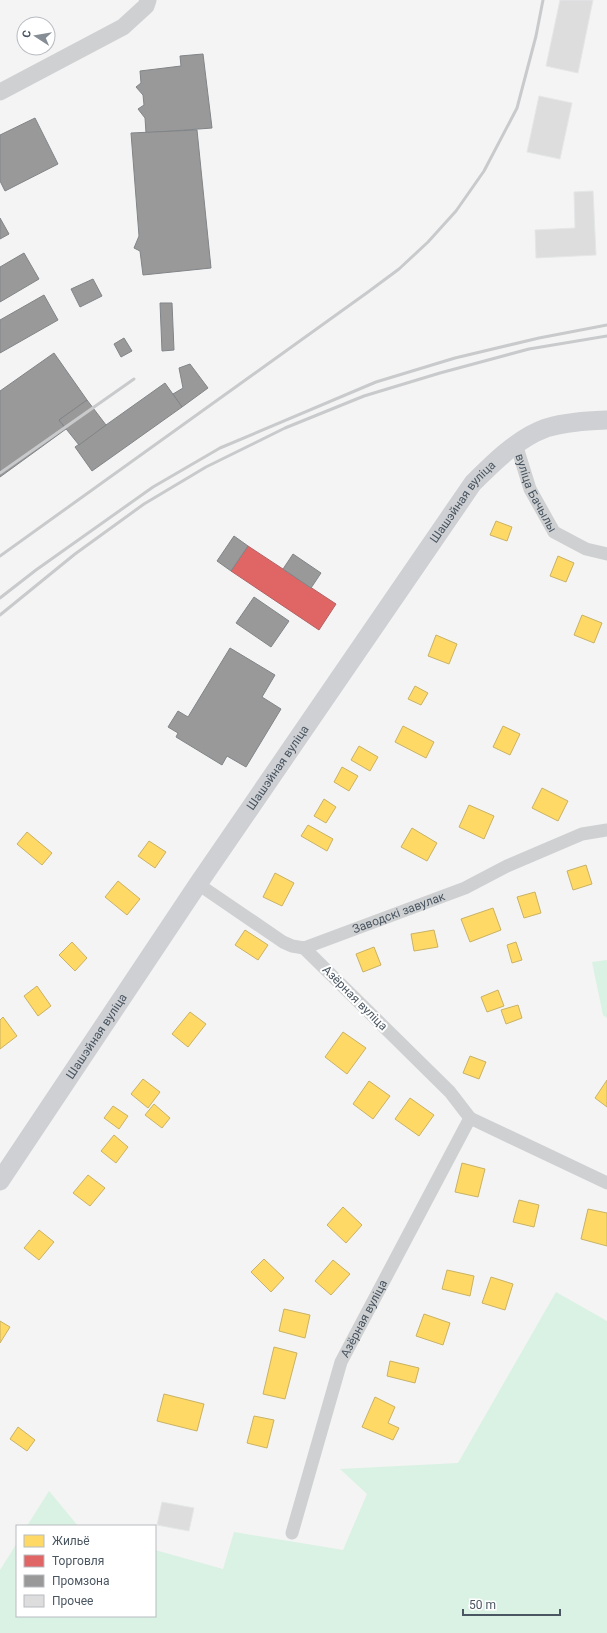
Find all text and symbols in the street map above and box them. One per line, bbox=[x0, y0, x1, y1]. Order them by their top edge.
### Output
north arrow bbox=[16, 16, 56, 56]
text: С bbox=[20, 29, 34, 39]
street label: вуліца Бачылы bbox=[512, 452, 560, 535]
street label: Шашэйная вуліца bbox=[427, 458, 498, 546]
street label: Шашэйная вуліца bbox=[244, 723, 312, 813]
street label: Заводскі завулак bbox=[350, 889, 447, 936]
street label: Азёрная вуліца bbox=[320, 963, 390, 1033]
street label: Шашэйная вуліца bbox=[63, 991, 130, 1082]
street label: Азёрная вуліца bbox=[338, 1277, 390, 1360]
legend bbox=[16, 1525, 156, 1617]
text: Жильё bbox=[52, 1534, 90, 1548]
text: Торговля bbox=[52, 1554, 104, 1568]
text: Промзона bbox=[52, 1574, 109, 1588]
scale bar bbox=[463, 1591, 560, 1617]
text: Прочее bbox=[52, 1594, 93, 1608]
text: 50 m bbox=[469, 1598, 496, 1612]

